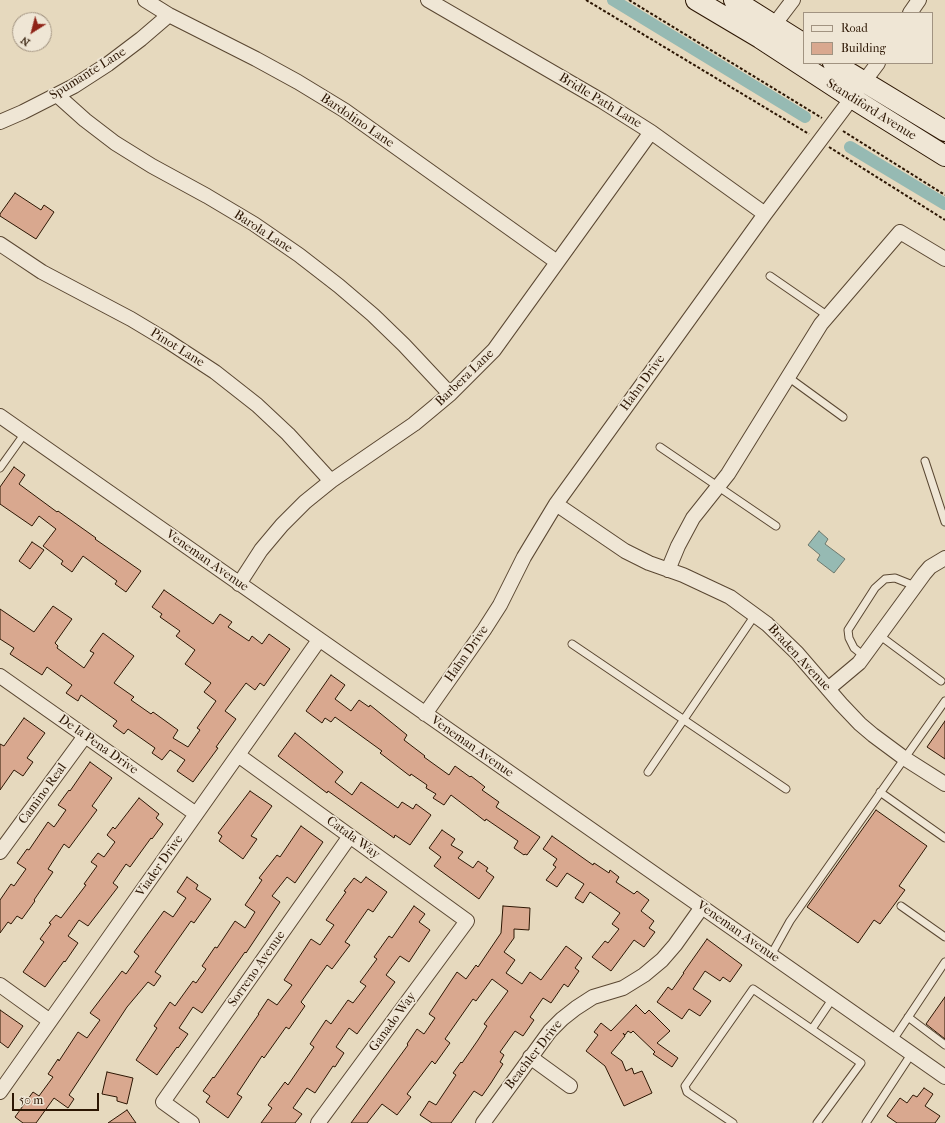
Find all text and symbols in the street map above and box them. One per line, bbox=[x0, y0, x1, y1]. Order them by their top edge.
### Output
north arrow bbox=[12, 12, 52, 52]
legend bbox=[803, 12, 933, 64]
text: Road bbox=[841, 21, 868, 35]
text: N bbox=[18, 34, 32, 49]
text: Building bbox=[841, 41, 886, 55]
street label: Spumante Lane bbox=[47, 44, 129, 104]
street label: Bridle Path Lane bbox=[556, 70, 644, 132]
street label: Standiford Avenue bbox=[823, 76, 919, 144]
street label: Bardolino Lane bbox=[317, 91, 397, 151]
street label: Barola Lane bbox=[231, 207, 295, 257]
street label: Pinot Lane bbox=[147, 325, 207, 371]
street label: Barbera Lane bbox=[432, 346, 498, 410]
street label: Hahn Drive bbox=[617, 352, 669, 414]
street label: Veneman Avenue bbox=[163, 527, 251, 595]
street label: Braden Avenue bbox=[764, 621, 834, 695]
street label: Hahn Drive bbox=[442, 623, 492, 685]
street label: De la Pena Drive bbox=[55, 712, 141, 778]
street label: Veneman Avenue bbox=[428, 713, 516, 781]
street label: Camino Real bbox=[16, 760, 70, 828]
street label: Catala Way bbox=[323, 813, 383, 863]
street label: Viader Drive bbox=[133, 832, 187, 900]
street label: Veneman Avenue bbox=[694, 898, 782, 966]
street label: Sorreno Avenue bbox=[225, 928, 289, 1010]
street label: Ganado Way bbox=[366, 989, 420, 1055]
street label: Beachler Drive bbox=[502, 1017, 566, 1093]
scale bar bbox=[14, 1085, 101, 1111]
text: 50 m bbox=[19, 1093, 43, 1107]

